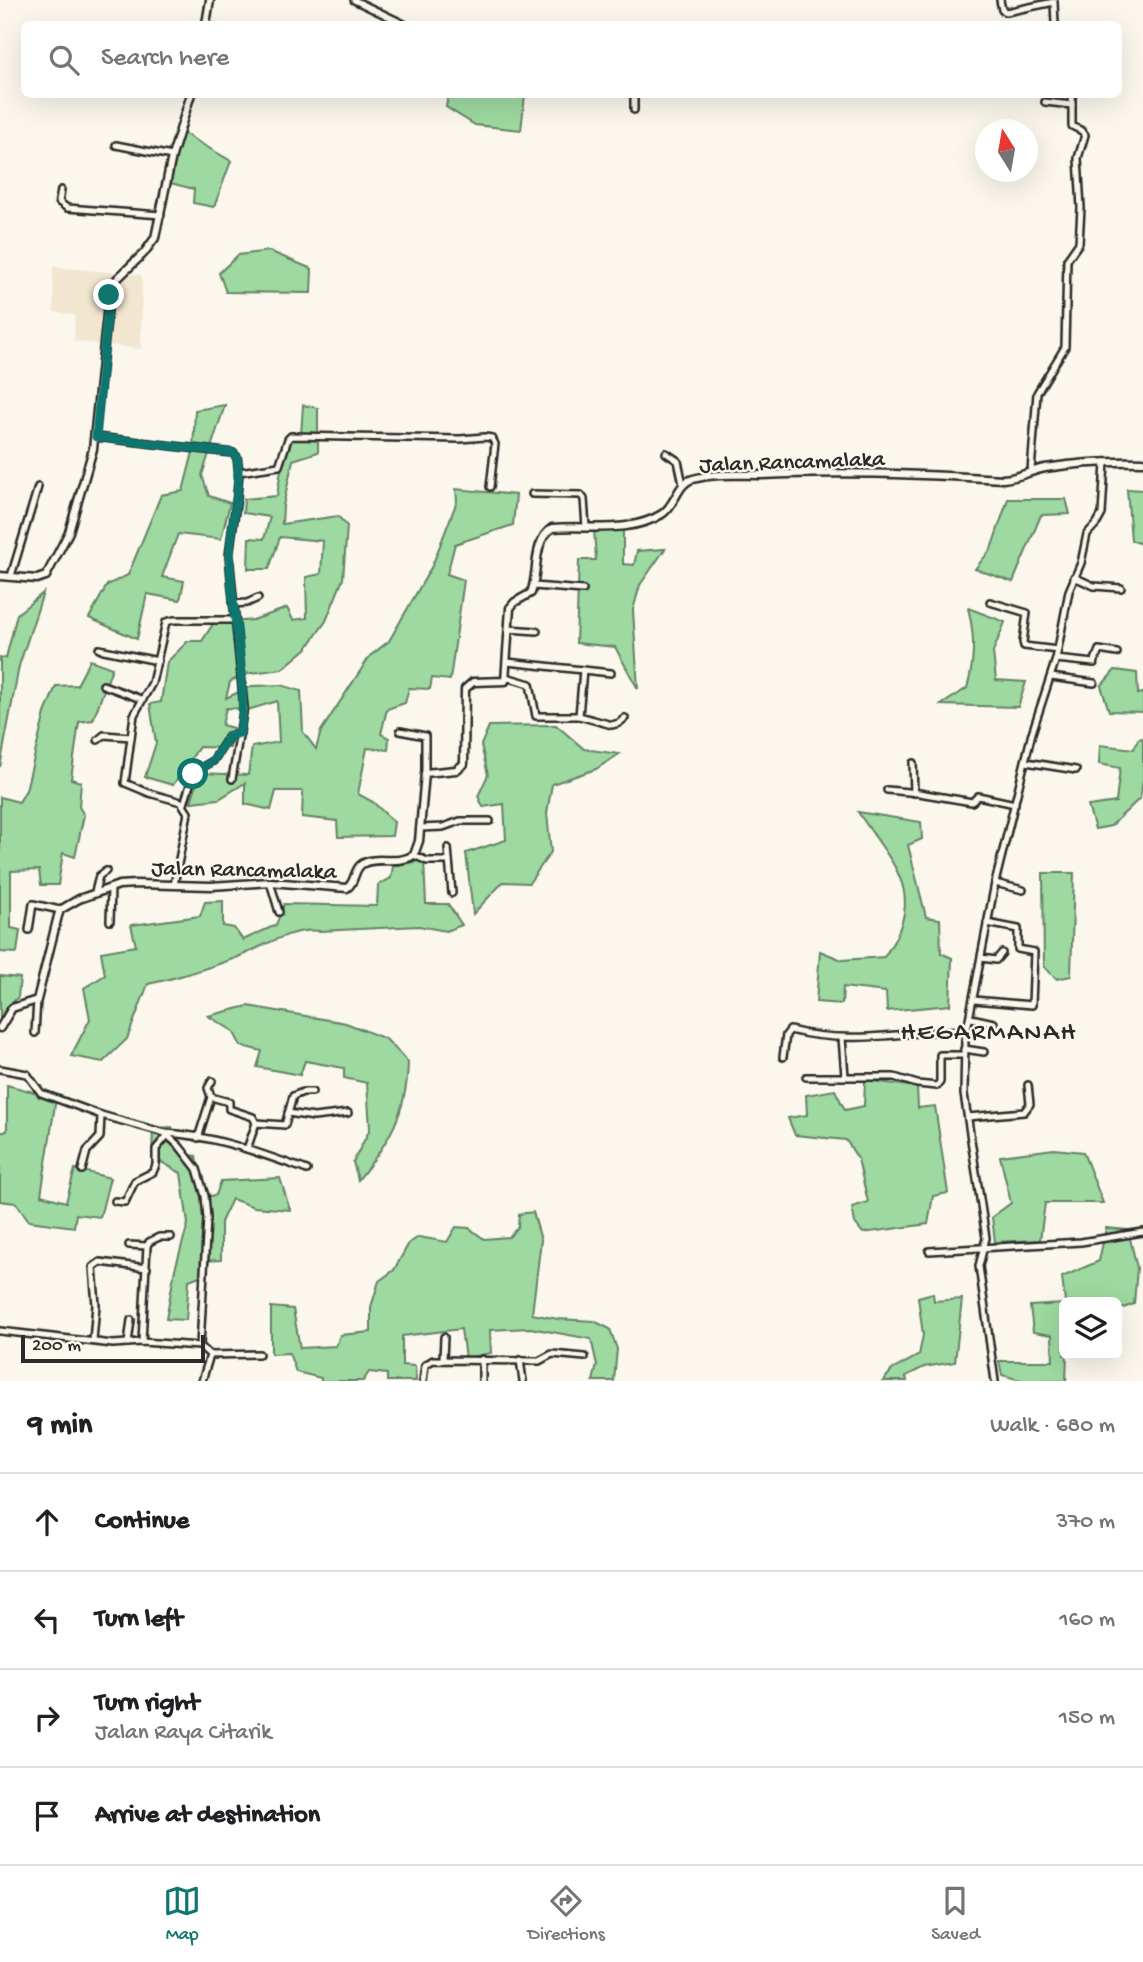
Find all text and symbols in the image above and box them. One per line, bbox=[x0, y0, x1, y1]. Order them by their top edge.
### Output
search box bbox=[21, 21, 1122, 98]
icon: search bbox=[45, 41, 83, 79]
text: Search here bbox=[101, 44, 229, 75]
north arrow bbox=[975, 119, 1038, 182]
route end bbox=[93, 279, 124, 310]
street label: Jalan Rancamalaka bbox=[699, 447, 886, 480]
route start bbox=[177, 758, 208, 789]
street label: Jalan Rancamalaka bbox=[151, 856, 338, 887]
district label: HEGARMANAH bbox=[901, 1019, 1077, 1050]
map controls bbox=[1059, 1297, 1122, 1360]
button: layers bbox=[1059, 1297, 1122, 1360]
scale bar bbox=[21, 1332, 205, 1364]
text: 200 m bbox=[32, 1335, 81, 1358]
text: 9 min bbox=[28, 1409, 92, 1444]
text: Walk · 680 m bbox=[990, 1413, 1115, 1440]
icon: ahead bbox=[28, 1503, 66, 1541]
text: Continue bbox=[95, 1507, 189, 1538]
text: 370 m bbox=[1056, 1509, 1115, 1536]
icon: left bbox=[28, 1601, 66, 1639]
text: Turn left bbox=[95, 1605, 183, 1636]
text: 160 m bbox=[1059, 1607, 1115, 1634]
text: Turn right bbox=[95, 1689, 199, 1720]
icon: right bbox=[28, 1699, 66, 1737]
text: 150 m bbox=[1059, 1705, 1115, 1732]
text: Jalan Raya Citarik bbox=[95, 1720, 272, 1747]
icon: arrive bbox=[28, 1797, 66, 1835]
text: Arrive at destination bbox=[95, 1801, 320, 1832]
tab: Map bbox=[163, 1882, 201, 1947]
tab: Directions bbox=[528, 1882, 605, 1947]
tab: Saved bbox=[931, 1882, 980, 1947]

